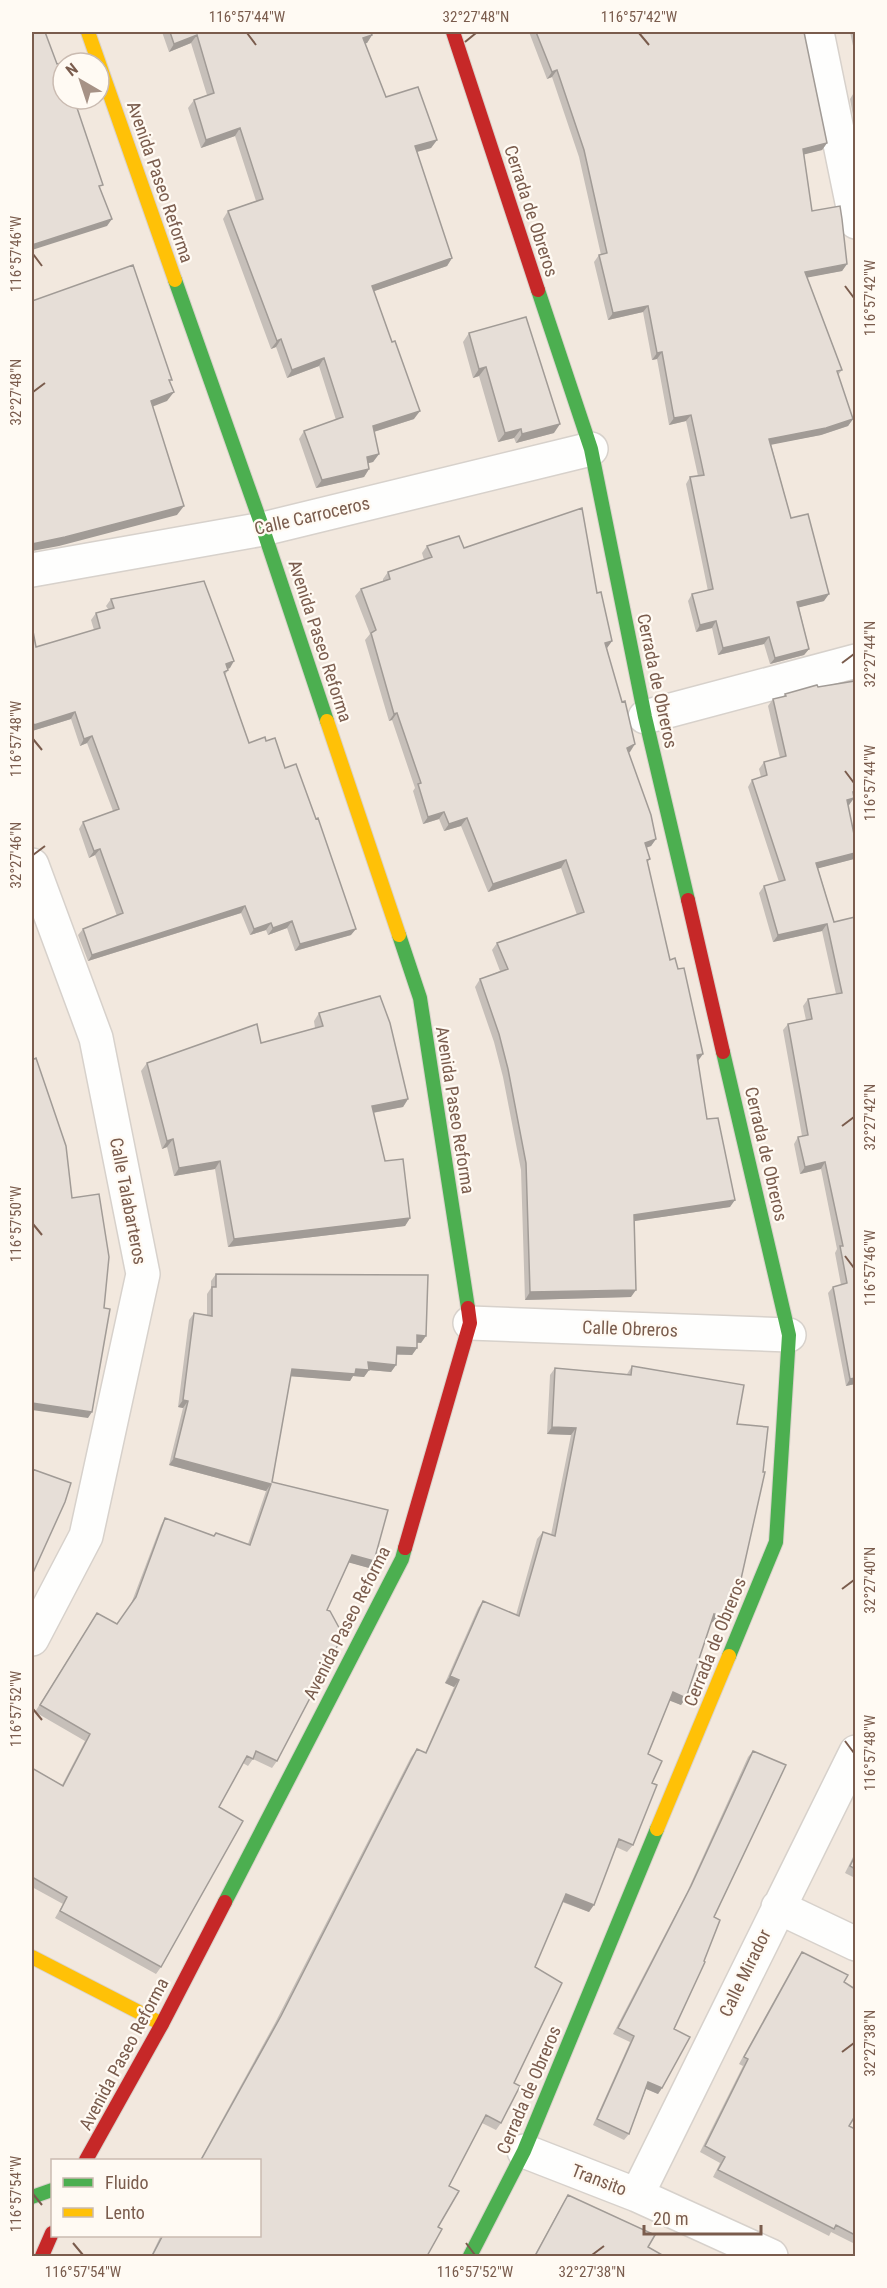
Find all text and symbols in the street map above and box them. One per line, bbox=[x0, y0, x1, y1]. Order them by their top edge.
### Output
text: 116°57'44"W bbox=[209, 8, 286, 26]
text: 32°27'48"N bbox=[443, 8, 509, 26]
text: 116°57'42"W bbox=[601, 8, 678, 26]
north arrow bbox=[51, 51, 111, 111]
text: N bbox=[62, 59, 82, 80]
street label: Avenida Paseo Reforma bbox=[123, 98, 198, 265]
street label: Cerrada de Obreros bbox=[500, 142, 563, 279]
text: 116°57'46"W bbox=[7, 215, 25, 292]
text: 116°57'42"W bbox=[861, 259, 879, 336]
text: 32°27'48"N bbox=[7, 359, 25, 425]
street label: Calle Carroceros bbox=[252, 492, 372, 539]
street label: Avenida Paseo Reforma bbox=[284, 557, 357, 725]
street label: Cerrada de Obreros bbox=[633, 612, 682, 750]
text: 32°27'44"N bbox=[861, 621, 879, 687]
text: 116°57'48"W bbox=[7, 700, 25, 777]
text: 116°57'44"W bbox=[861, 744, 879, 821]
text: 32°27'46"N bbox=[7, 822, 25, 888]
street label: Avenida Paseo Reforma bbox=[432, 1025, 479, 1195]
text: 32°27'42"N bbox=[861, 1084, 879, 1150]
street label: Cerrada de Obreros bbox=[741, 1085, 792, 1223]
street label: Calle Talabarteros bbox=[106, 1136, 151, 1266]
text: 116°57'50"W bbox=[7, 1185, 25, 1262]
text: 116°57'46"W bbox=[861, 1229, 879, 1306]
street label: Calle Obreros bbox=[582, 1316, 678, 1341]
street label: Avenida Paseo Reforma bbox=[299, 1543, 394, 1703]
text: 32°27'40"N bbox=[861, 1547, 879, 1613]
street label: Cerrada de Obreros bbox=[679, 1574, 750, 1709]
text: 116°57'52"W bbox=[7, 1670, 25, 1747]
text: 116°57'48"W bbox=[861, 1714, 879, 1791]
street label: Calle Mirador bbox=[714, 1925, 775, 2020]
street label: Avenida Paseo Reforma bbox=[75, 1974, 173, 2133]
text: 32°27'38"N bbox=[861, 2010, 879, 2076]
street label: Cerrada de Obreros bbox=[492, 2023, 565, 2157]
text: 116°57'54"W bbox=[7, 2155, 25, 2232]
legend bbox=[51, 2159, 261, 2237]
street label: Transito bbox=[568, 2159, 630, 2200]
text: Fluido bbox=[105, 2172, 149, 2193]
scale bar bbox=[644, 2198, 761, 2236]
text: Lento bbox=[105, 2202, 145, 2223]
text: 20 m bbox=[653, 2208, 688, 2229]
text: 116°57'54"W bbox=[45, 2263, 122, 2281]
text: 116°57'52"W bbox=[437, 2263, 514, 2281]
text: 32°27'38"N bbox=[559, 2263, 625, 2281]

